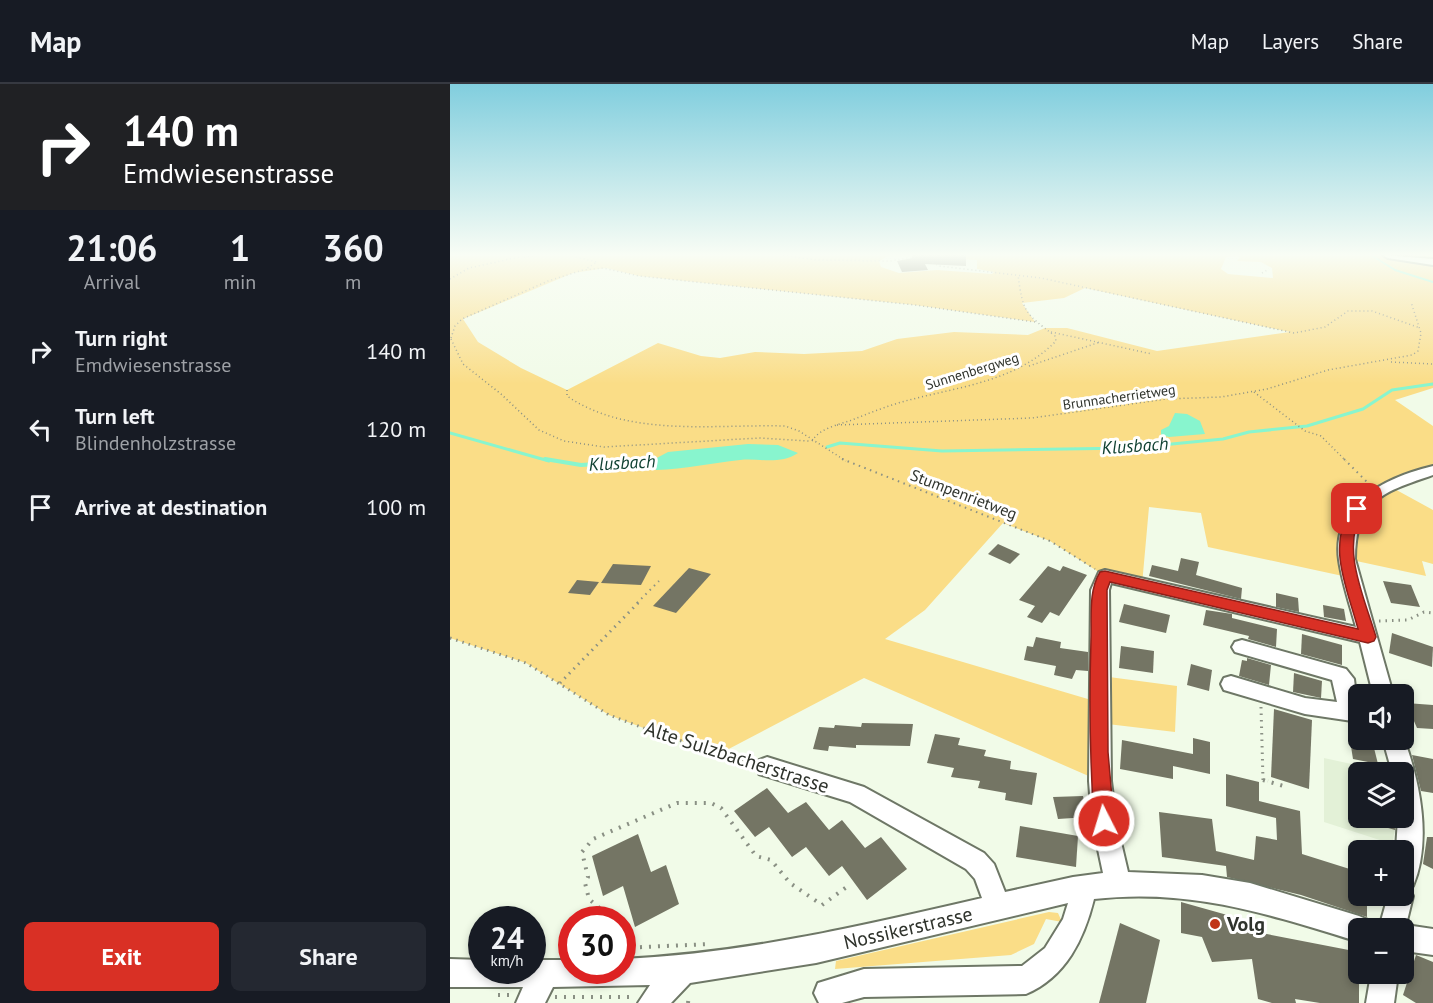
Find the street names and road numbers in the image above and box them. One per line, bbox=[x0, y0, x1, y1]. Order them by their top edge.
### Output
street label: Sunnenbergweg bbox=[923, 348, 1021, 394]
street label: Brunnacherrietweg bbox=[1062, 380, 1176, 414]
street label: Stumpenrietweg bbox=[908, 465, 1020, 523]
street label: Alte Sulzbacherstrasse bbox=[642, 715, 832, 799]
street label: Nossikerstrasse bbox=[841, 901, 975, 955]

